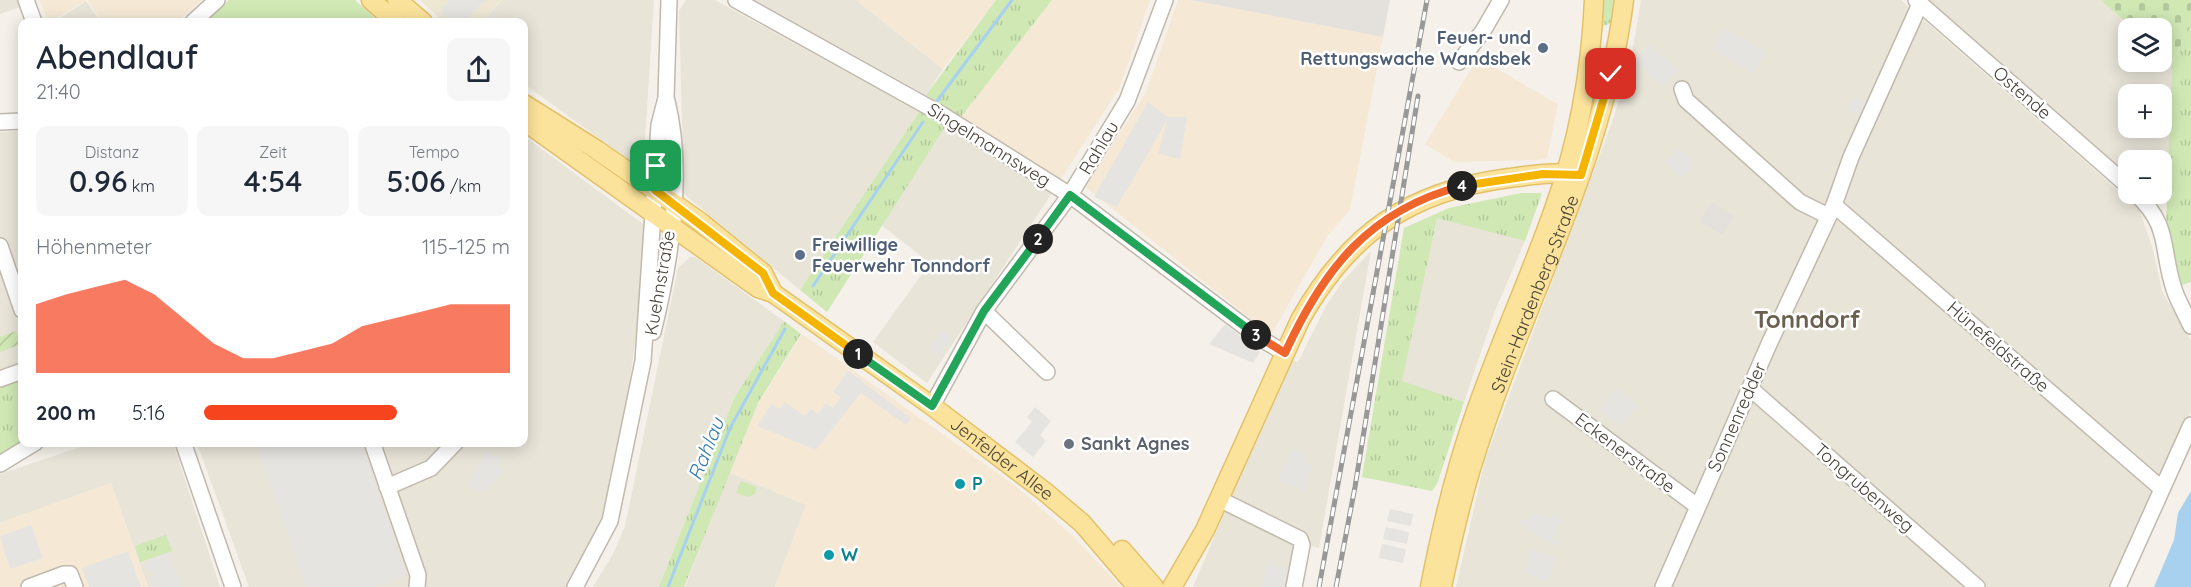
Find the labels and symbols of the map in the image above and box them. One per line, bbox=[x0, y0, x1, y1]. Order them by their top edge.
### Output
place label: Feuer- und Rettungswache Wandsbek bbox=[1300, 26, 1531, 70]
marker: Feuer- und Rettungswache Wandsbek bbox=[1536, 41, 1550, 55]
pin bbox=[1585, 48, 1636, 99]
street label: Ostende bbox=[1988, 61, 2056, 124]
street label: Singelmannsweg bbox=[923, 97, 1055, 192]
street label: Rahlau bbox=[1074, 117, 1123, 179]
pin bbox=[630, 140, 681, 191]
pin: 4 bbox=[1447, 171, 1477, 201]
street label: Stein-Hardenberg-Straße bbox=[1486, 192, 1584, 396]
pin: 2 bbox=[1023, 224, 1053, 254]
street label: Kuehnstraße bbox=[639, 229, 680, 337]
place label: Freiwillige Feuerwehr Tonndorf bbox=[812, 233, 990, 277]
marker: Freiwillige Feuerwehr Tonndorf bbox=[793, 248, 807, 262]
street label: Hünefeldstraße bbox=[1943, 296, 2054, 397]
district label: Tonndorf bbox=[1754, 304, 1861, 334]
pin: 3 bbox=[1241, 320, 1271, 350]
pin: 1 bbox=[843, 339, 873, 369]
street label: Sonnenredder bbox=[1702, 358, 1771, 475]
street label: Eckenerstraße bbox=[1571, 407, 1680, 498]
street label: Jenfelder Allee bbox=[946, 412, 1059, 505]
water label: Rahlau bbox=[682, 413, 730, 484]
place label: Sankt Agnes bbox=[1081, 432, 1190, 455]
marker: Sankt Agnes bbox=[1062, 437, 1076, 451]
street label: Tongrubenweg bbox=[1810, 438, 1919, 537]
place label: P bbox=[972, 472, 983, 495]
marker: P bbox=[953, 477, 967, 491]
place label: W bbox=[841, 543, 858, 566]
marker: W bbox=[822, 548, 836, 562]

